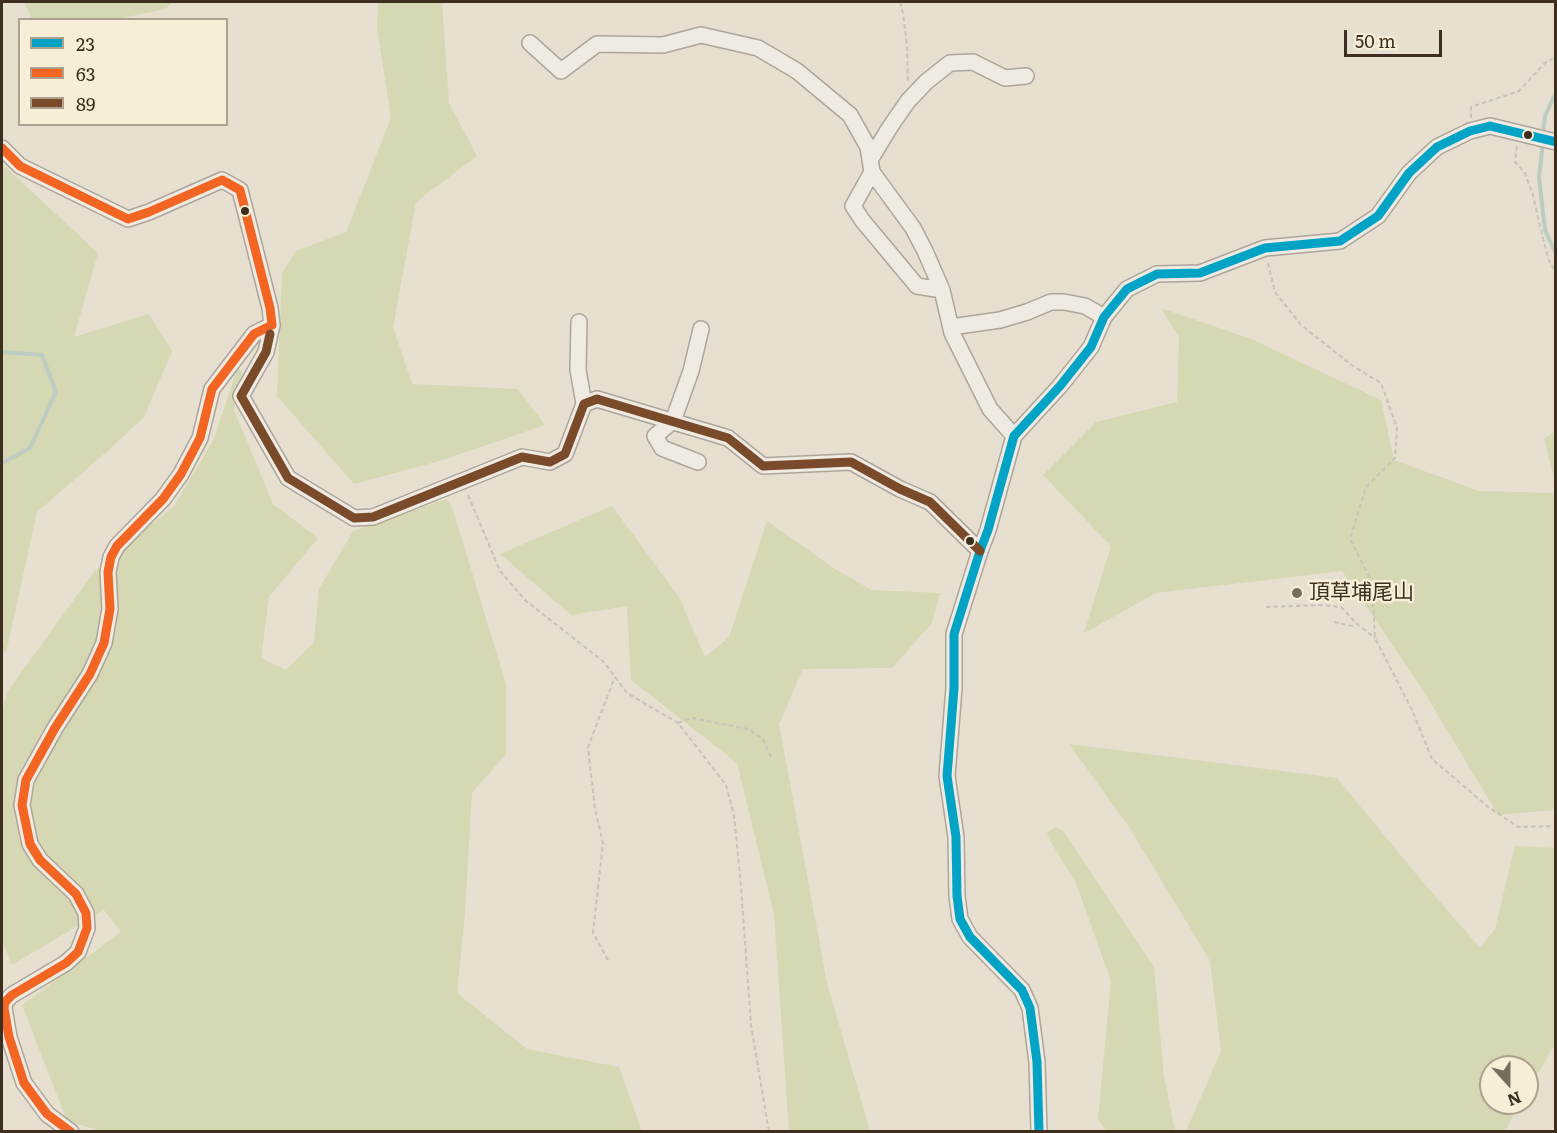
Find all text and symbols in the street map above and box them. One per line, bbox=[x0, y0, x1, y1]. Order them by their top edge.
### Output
legend bbox=[18, 18, 228, 126]
scale bar bbox=[1347, 18, 1444, 56]
text: 50 m bbox=[1355, 27, 1396, 54]
text: 23 bbox=[76, 30, 95, 57]
text: 63 bbox=[76, 60, 95, 87]
text: 89 bbox=[76, 90, 95, 117]
unlabelled marker bbox=[1522, 129, 1534, 141]
unlabelled marker bbox=[239, 205, 251, 217]
unlabelled marker bbox=[964, 535, 976, 547]
place label: 頂草埔尾山 bbox=[1309, 580, 1414, 606]
marker: 頂草埔尾山 bbox=[1290, 586, 1304, 600]
north arrow bbox=[1479, 1055, 1539, 1115]
text: N bbox=[1504, 1086, 1525, 1114]

